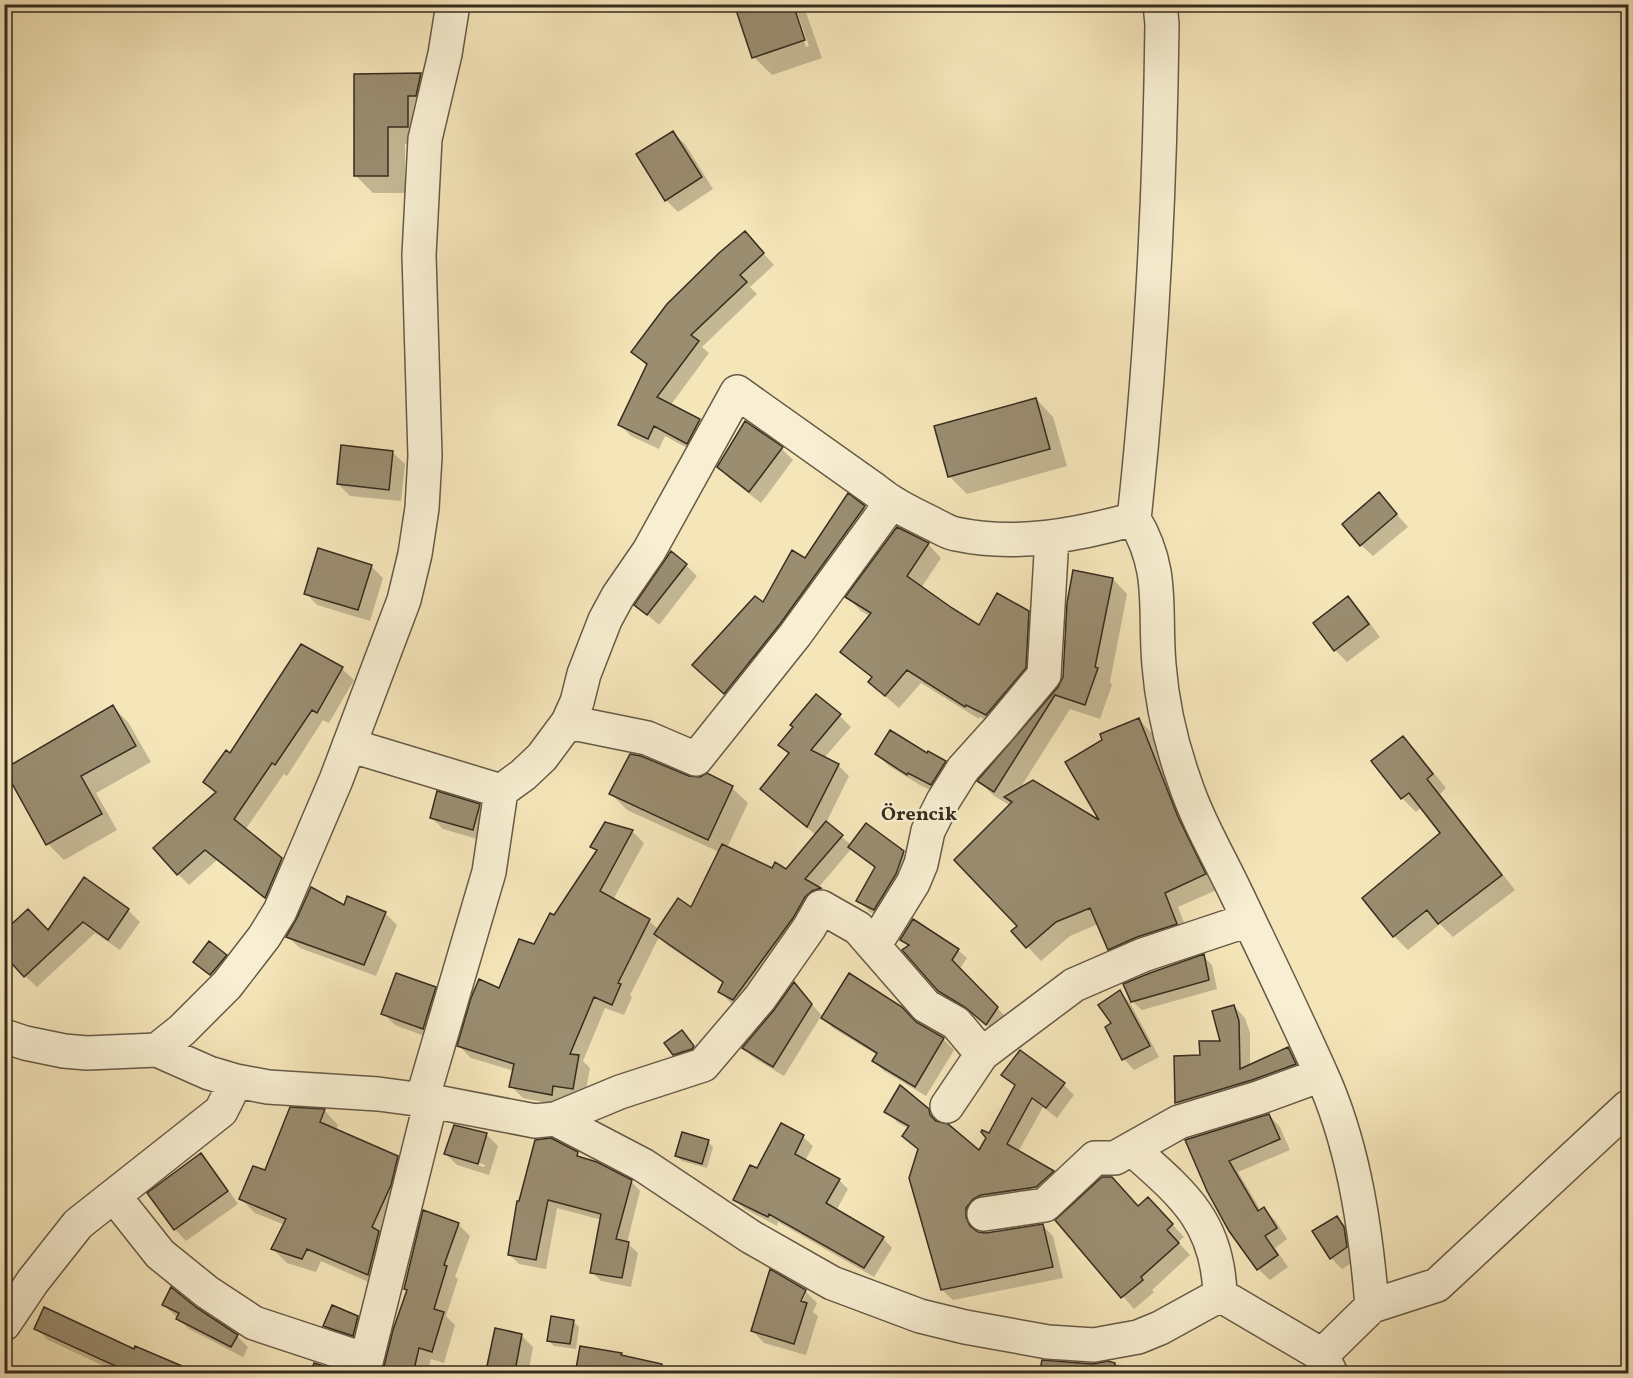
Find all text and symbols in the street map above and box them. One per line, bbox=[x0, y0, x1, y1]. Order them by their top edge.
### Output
district label: Örencik bbox=[881, 801, 957, 829]

